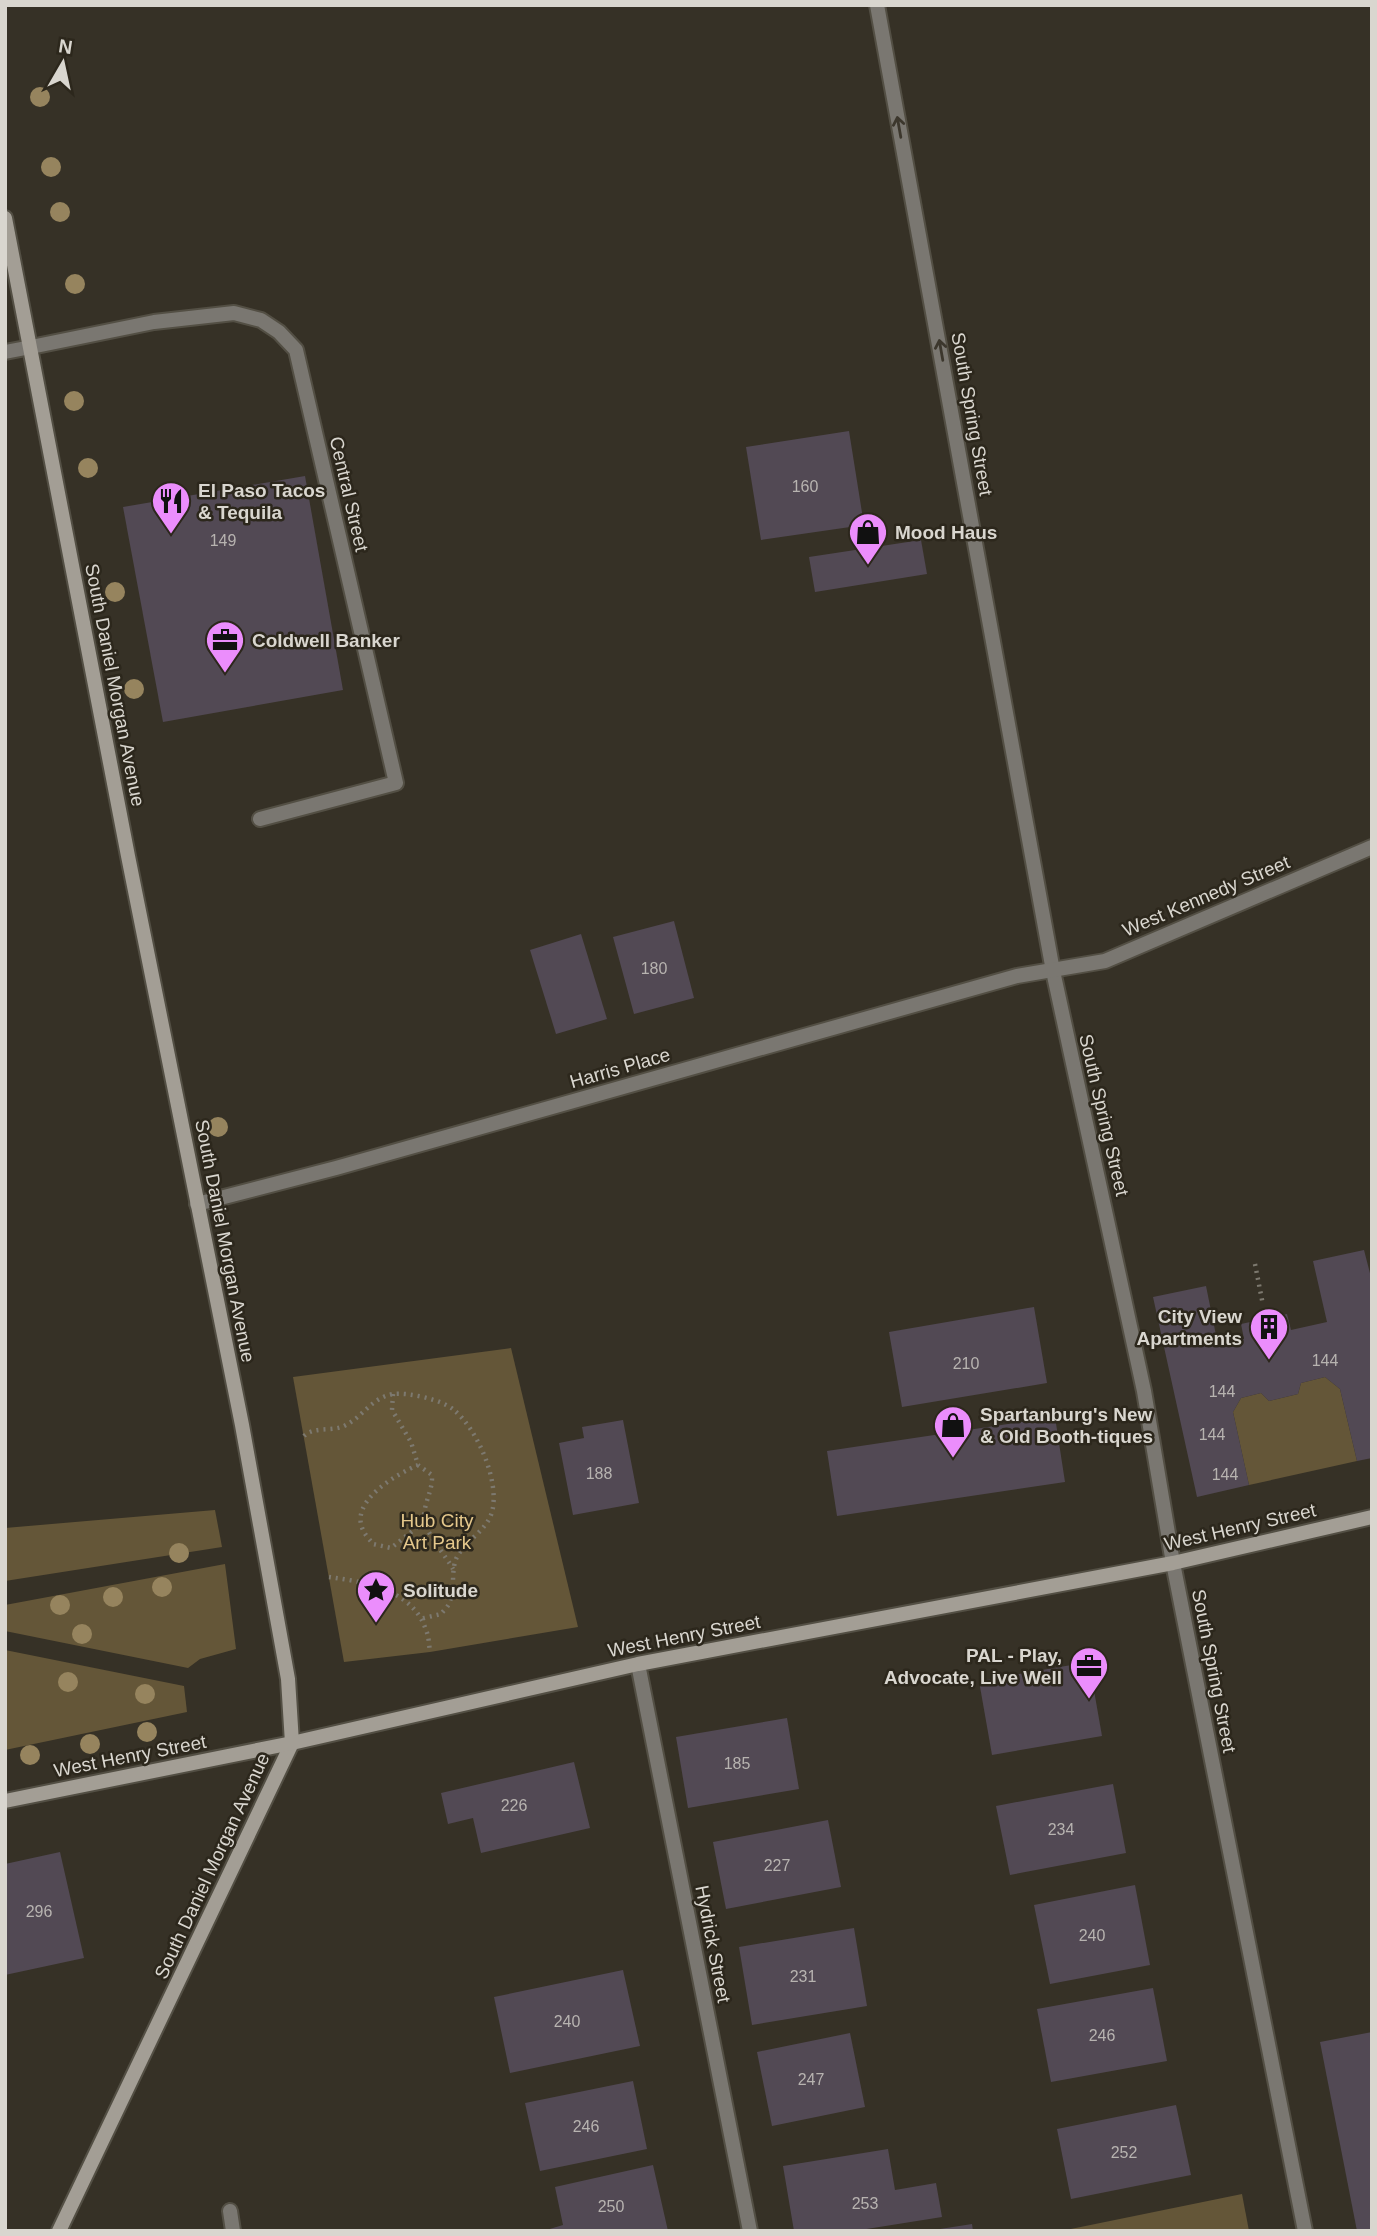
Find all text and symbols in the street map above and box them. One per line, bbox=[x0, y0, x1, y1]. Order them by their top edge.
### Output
north arrow bbox=[28, 28, 98, 98]
text: N bbox=[57, 35, 74, 58]
one-way arrow bbox=[892, 116, 906, 139]
street label: South Spring Street bbox=[947, 331, 997, 498]
one-way arrow bbox=[933, 340, 947, 362]
street label: Central Street bbox=[326, 435, 373, 554]
house number: 160 bbox=[792, 478, 818, 495]
restaurant icon: El Paso Tacos & Tequila bbox=[150, 480, 192, 535]
place label: El Paso Tacos & Tequila bbox=[198, 480, 325, 523]
shop icon: Mood Haus bbox=[847, 511, 889, 566]
place label: Mood Haus bbox=[895, 522, 997, 543]
house number: 149 bbox=[210, 532, 236, 549]
street label: South Daniel Morgan Avenue bbox=[81, 562, 149, 808]
office icon: Coldwell Banker bbox=[204, 619, 246, 674]
place label: Coldwell Banker bbox=[252, 630, 400, 651]
street label: West Kennedy Street bbox=[1119, 851, 1293, 941]
house number: 180 bbox=[641, 960, 667, 977]
street label: South Spring Street bbox=[1075, 1032, 1133, 1199]
street label: Harris Place bbox=[567, 1044, 673, 1092]
street label: South Daniel Morgan Avenue bbox=[191, 1118, 259, 1364]
place label: City View Apartments bbox=[1136, 1306, 1242, 1349]
building icon: City View Apartments bbox=[1248, 1306, 1290, 1361]
house number: 144 bbox=[1312, 1352, 1338, 1369]
house number: 210 bbox=[953, 1355, 979, 1372]
house number: 144 bbox=[1209, 1383, 1235, 1400]
shop icon: Spartanburg's New & Old Booth-tiques bbox=[932, 1404, 974, 1459]
place label: Spartanburg's New & Old Booth-tiques bbox=[980, 1404, 1153, 1447]
house number: 144 bbox=[1199, 1426, 1225, 1443]
house number: 188 bbox=[586, 1465, 612, 1482]
house number: 144 bbox=[1212, 1466, 1238, 1483]
street label: West Henry Street bbox=[1162, 1499, 1319, 1555]
park label: Hub City Art Park bbox=[401, 1510, 474, 1553]
place icon: Solitude bbox=[355, 1569, 397, 1624]
place label: Solitude bbox=[403, 1580, 478, 1601]
street label: South Spring Street bbox=[1188, 1588, 1240, 1755]
street label: West Henry Street bbox=[606, 1611, 763, 1661]
place label: PAL - Play, Advocate, Live Well bbox=[884, 1645, 1062, 1688]
office icon: PAL - Play, Advocate, Live Well bbox=[1068, 1645, 1110, 1700]
street label: West Henry Street bbox=[52, 1731, 209, 1781]
street label: South Daniel Morgan Avenue bbox=[150, 1750, 274, 1982]
house number: 185 bbox=[724, 1755, 750, 1772]
house number: 226 bbox=[501, 1797, 527, 1814]
house number: 234 bbox=[1048, 1821, 1074, 1838]
house number: 227 bbox=[764, 1857, 790, 1874]
street label: Hydrick Street bbox=[691, 1883, 735, 2005]
house number: 296 bbox=[26, 1903, 52, 1920]
house number: 240 bbox=[1079, 1927, 1105, 1944]
house number: 231 bbox=[790, 1968, 816, 1985]
house number: 240 bbox=[554, 2013, 580, 2030]
house number: 246 bbox=[1089, 2027, 1115, 2044]
house number: 247 bbox=[798, 2071, 824, 2088]
house number: 246 bbox=[573, 2118, 599, 2135]
house number: 252 bbox=[1111, 2144, 1137, 2161]
house number: 253 bbox=[852, 2195, 878, 2212]
house number: 250 bbox=[598, 2198, 624, 2215]

